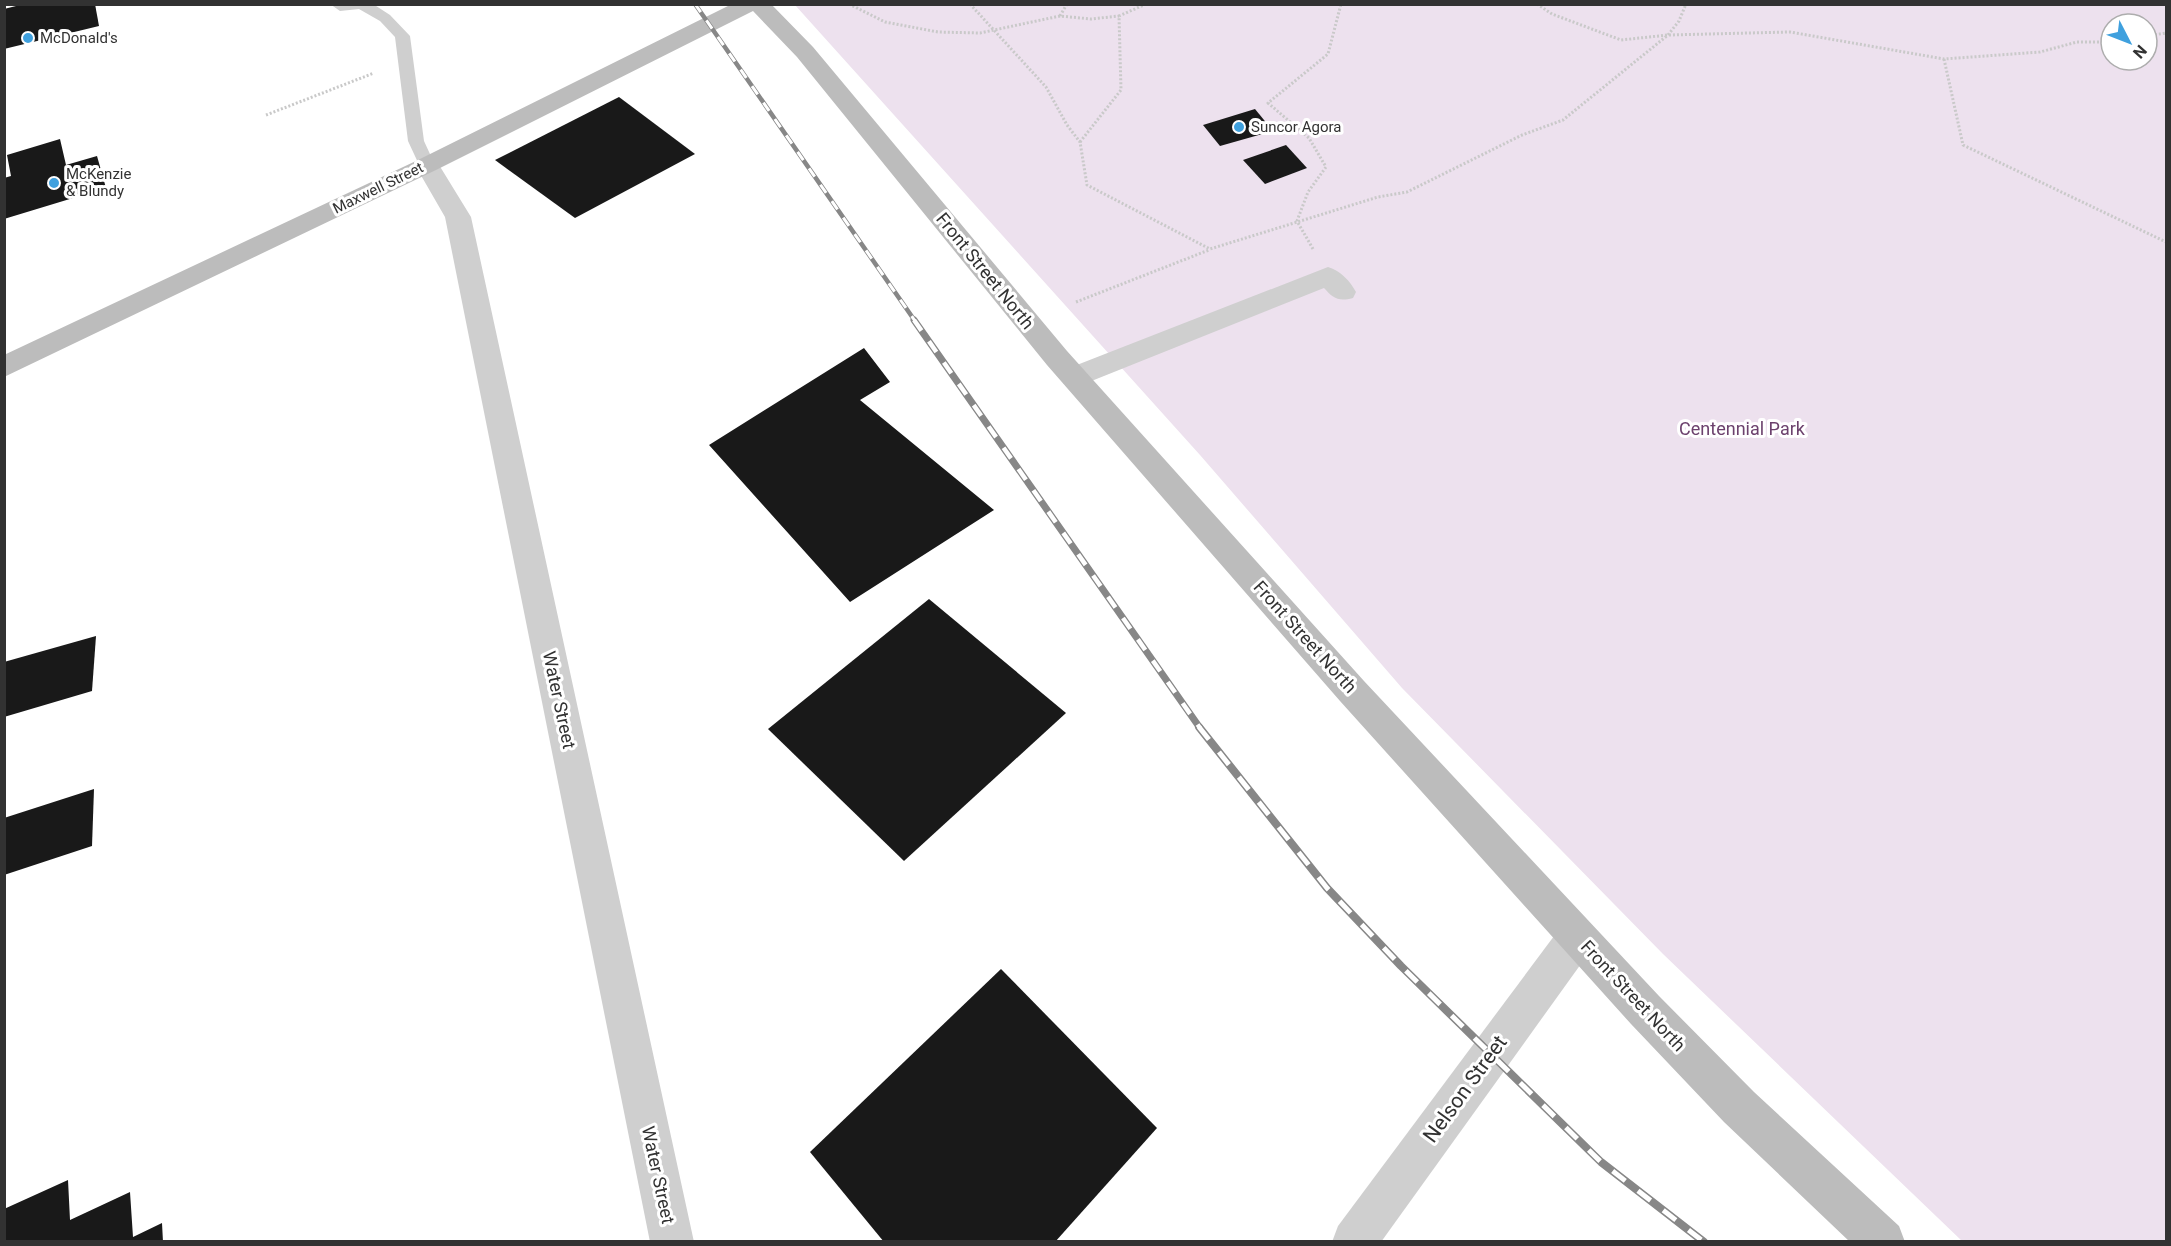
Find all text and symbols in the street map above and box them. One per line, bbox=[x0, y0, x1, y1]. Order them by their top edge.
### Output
north arrow bbox=[2099, 12, 2159, 72]
place label: McDonald's bbox=[40, 29, 118, 47]
marker: McDonald's bbox=[21, 31, 35, 45]
text: N bbox=[2129, 41, 2151, 62]
place label: Suncor Agora bbox=[1251, 118, 1341, 136]
marker: Suncor Agora bbox=[1232, 120, 1246, 134]
street label: Maxwell Street bbox=[330, 158, 426, 218]
place label: McKenzie & Blundy bbox=[66, 165, 131, 200]
marker: McKenzie & Blundy bbox=[47, 176, 61, 190]
street label: Front Street North bbox=[932, 208, 1039, 333]
park label: Centennial Park bbox=[1679, 418, 1806, 439]
street label: Front Street North bbox=[1250, 576, 1361, 697]
street label: Water Street bbox=[539, 649, 580, 751]
street label: Front Street North bbox=[1577, 936, 1690, 1055]
street label: Nelson Street bbox=[1418, 1031, 1512, 1147]
street label: Water Street bbox=[638, 1124, 679, 1226]

